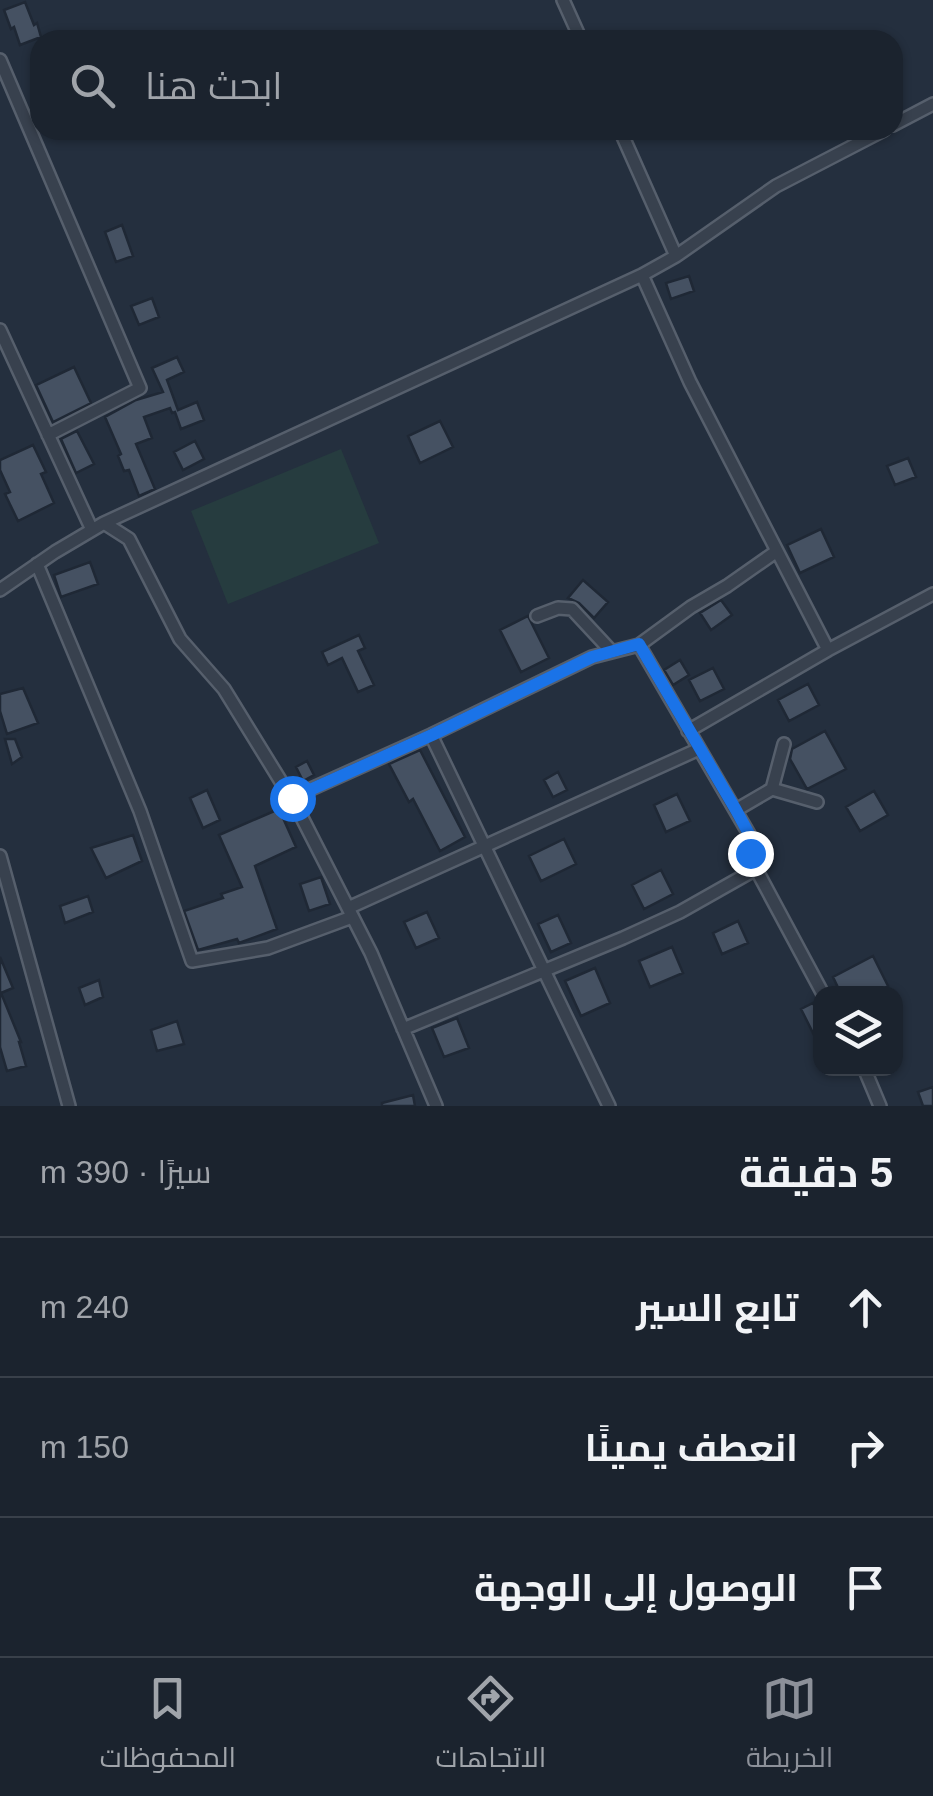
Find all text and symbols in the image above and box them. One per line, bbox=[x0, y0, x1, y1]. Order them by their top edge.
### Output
search box bbox=[30, 30, 903, 140]
icon: search bbox=[65, 58, 120, 113]
text: ابحث هنا bbox=[145, 65, 283, 107]
route start bbox=[270, 776, 316, 822]
route end bbox=[728, 831, 774, 877]
map controls bbox=[813, 986, 903, 1076]
button: layers bbox=[813, 986, 903, 1076]
text: 5 دقيقة bbox=[739, 1149, 893, 1196]
text: سيرًا · 390 m bbox=[40, 1154, 211, 1190]
icon: ahead bbox=[838, 1280, 893, 1335]
text: تابع السير bbox=[636, 1287, 798, 1329]
text: 240 m bbox=[40, 1289, 129, 1325]
icon: right bbox=[838, 1420, 893, 1475]
text: انعطف يمينًا bbox=[585, 1427, 798, 1469]
text: 150 m bbox=[40, 1429, 129, 1465]
icon: arrive bbox=[838, 1560, 893, 1615]
text: الوصول إلى الوجهة bbox=[474, 1567, 798, 1609]
tab: المحفوظات bbox=[100, 1671, 236, 1783]
tab: الاتجاهات bbox=[436, 1671, 546, 1783]
tab: الخريطة bbox=[746, 1671, 833, 1783]

